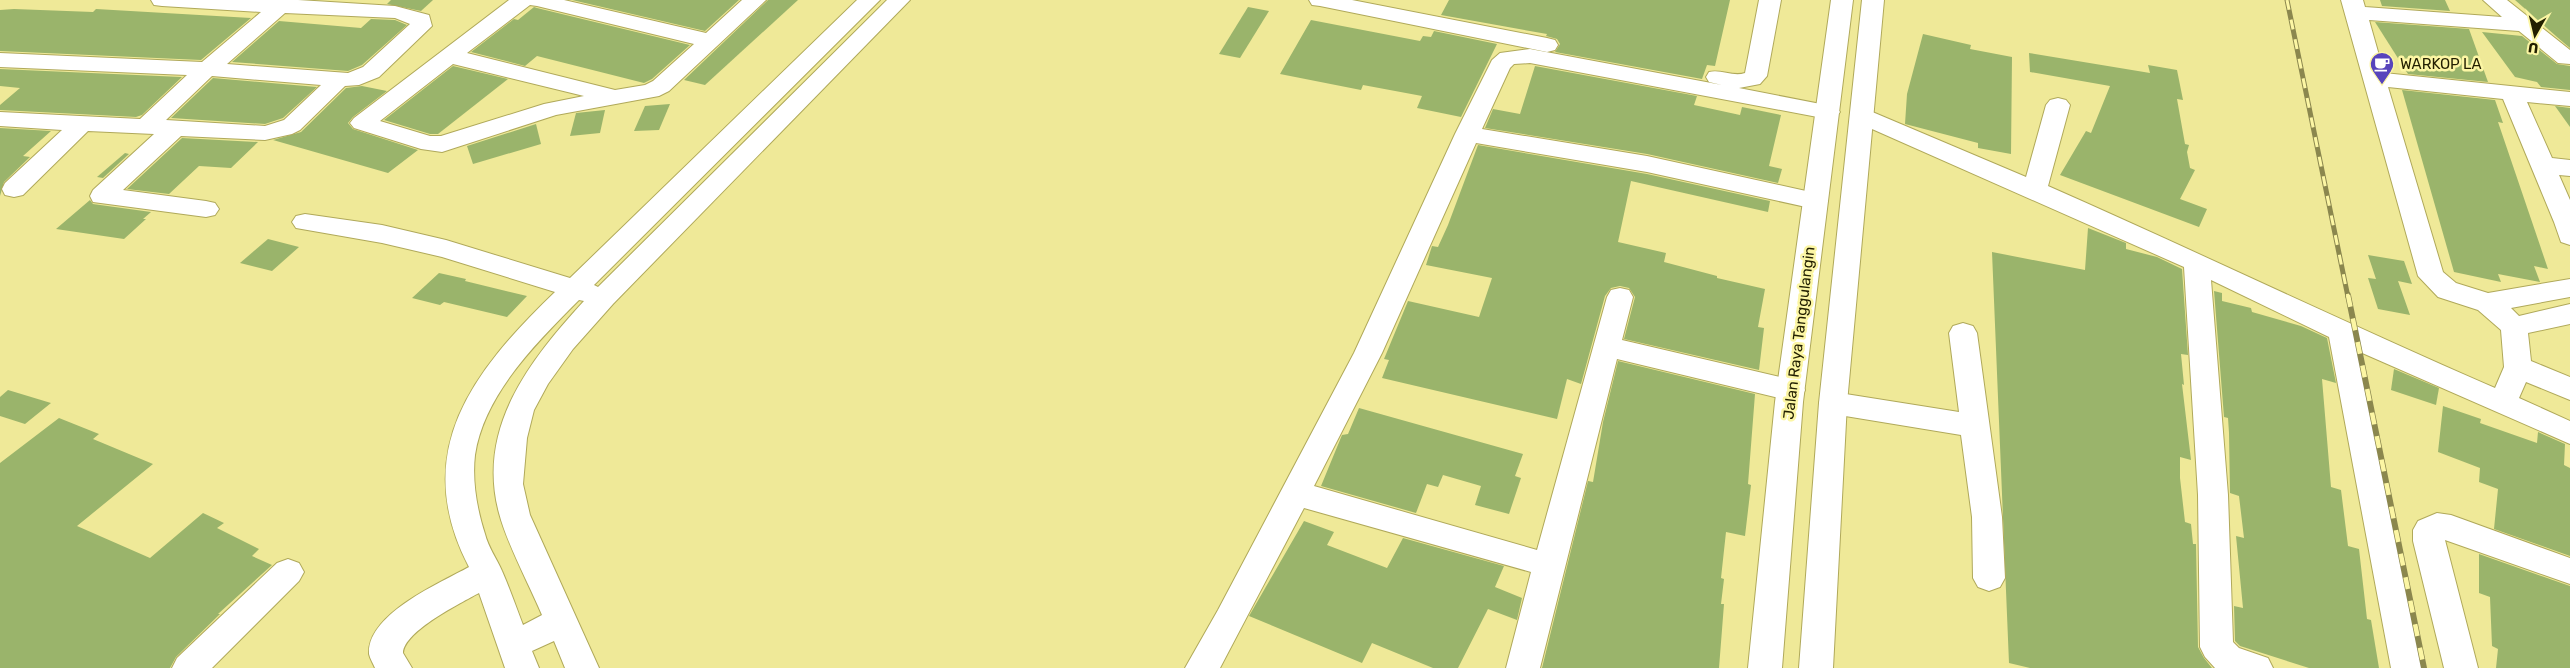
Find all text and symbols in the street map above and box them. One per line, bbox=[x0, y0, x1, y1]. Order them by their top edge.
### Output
north arrow bbox=[2510, 10, 2560, 60]
text: U bbox=[2527, 38, 2539, 57]
cafe icon: WARKOP LA bbox=[2369, 51, 2395, 85]
place label: WARKOP LA bbox=[2400, 55, 2482, 73]
street label: Jalan Raya Tanggulangin bbox=[1779, 245, 1819, 421]

